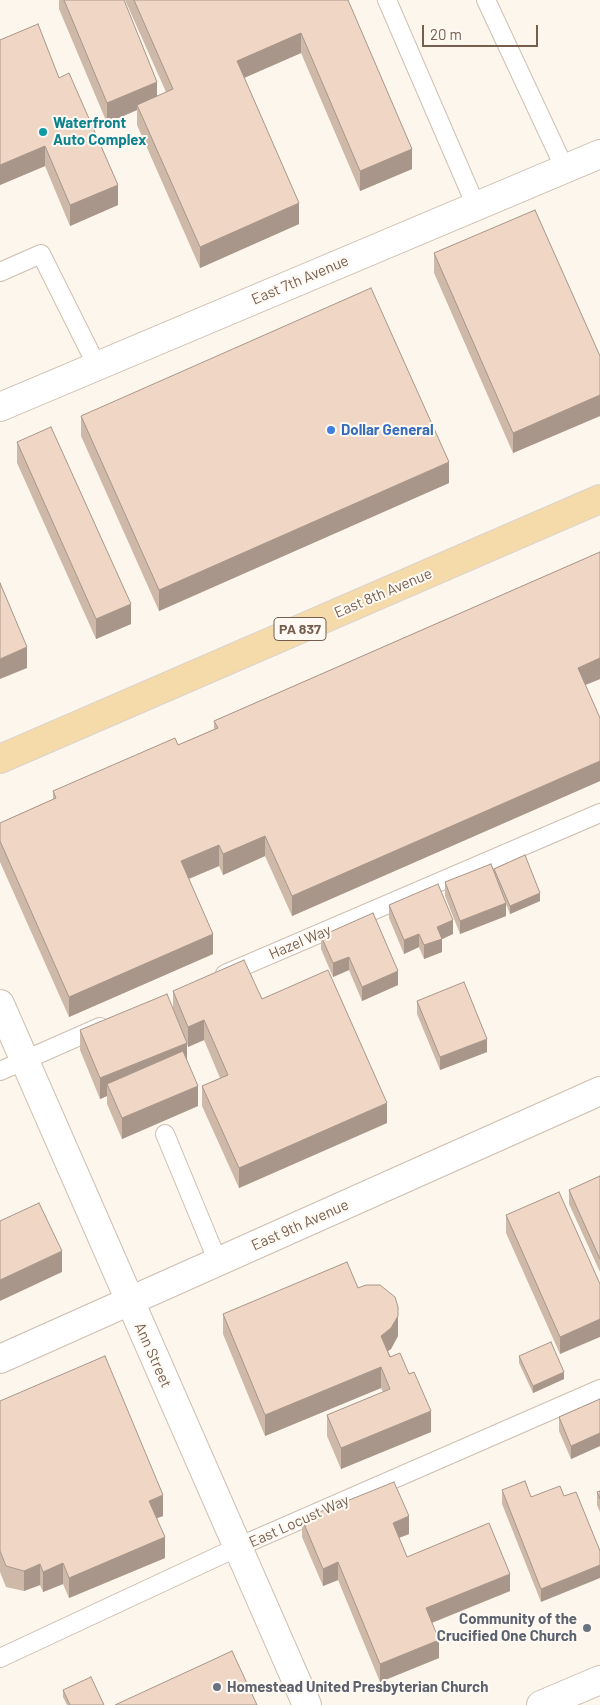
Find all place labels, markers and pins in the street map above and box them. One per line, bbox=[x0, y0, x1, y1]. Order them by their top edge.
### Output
place label: Waterfront Auto Complex bbox=[53, 114, 146, 149]
marker: Waterfront Auto Complex bbox=[37, 126, 49, 138]
place label: Dollar General bbox=[341, 421, 434, 439]
marker: Dollar General bbox=[325, 424, 337, 436]
place label: Community of the Crucified One Church bbox=[437, 1610, 577, 1645]
marker: Community of the Crucified One Church bbox=[581, 1622, 593, 1634]
place label: Homestead United Presbyterian Church bbox=[227, 1678, 488, 1696]
marker: Homestead United Presbyterian Church bbox=[211, 1681, 223, 1693]

